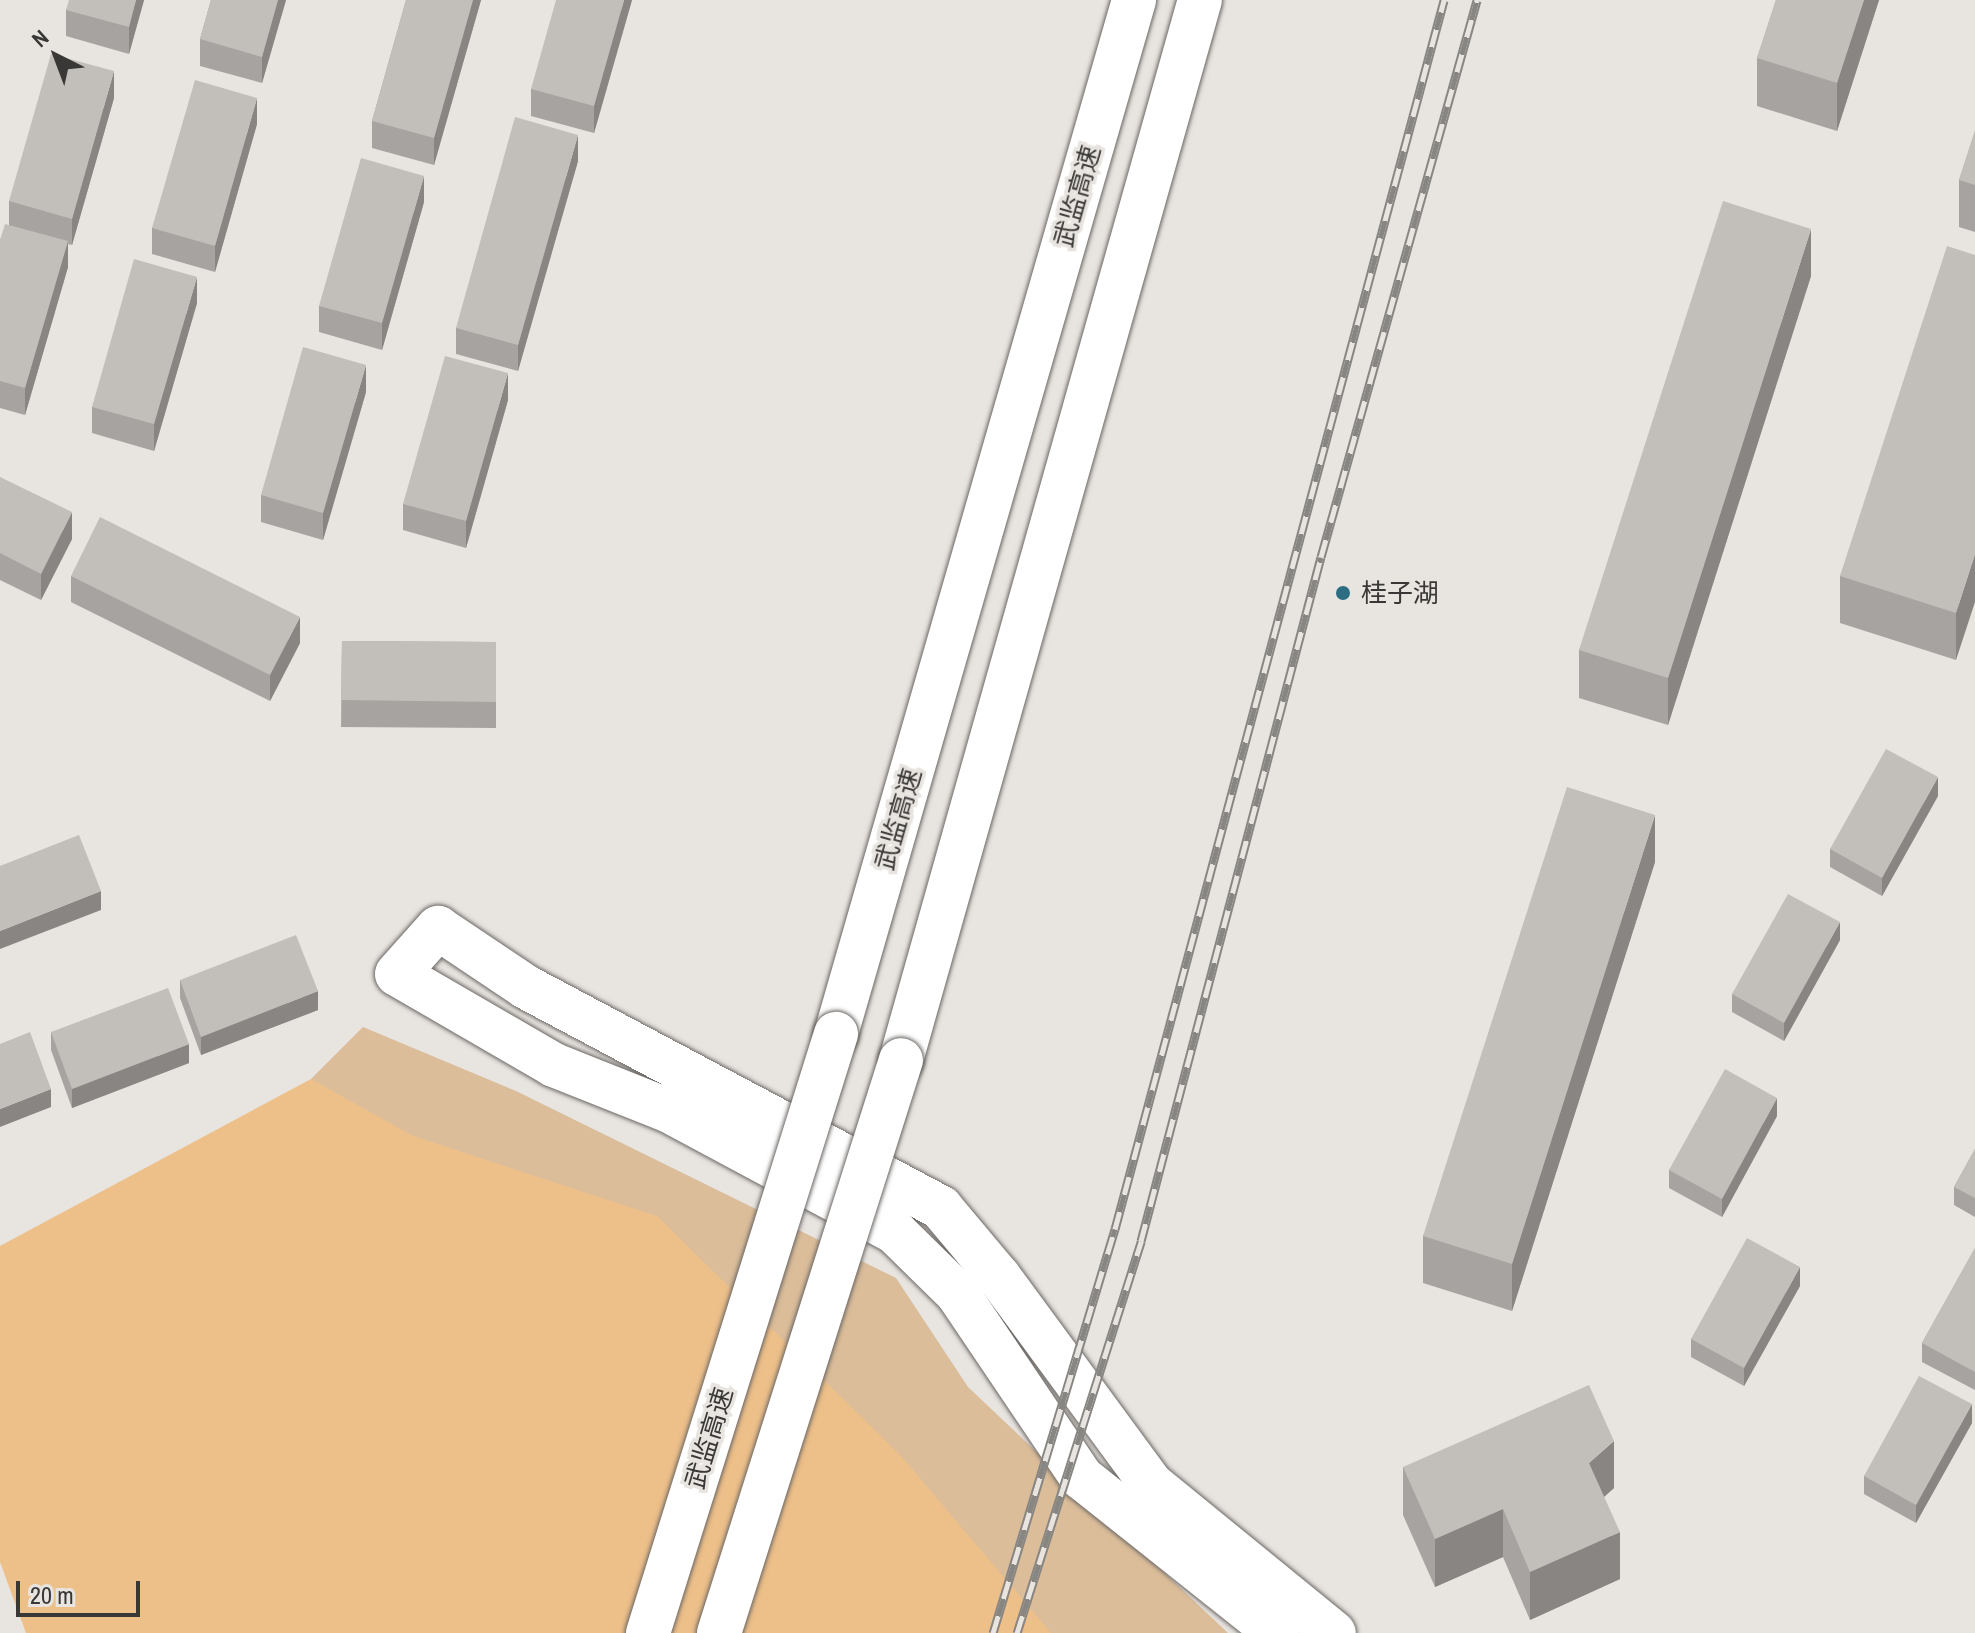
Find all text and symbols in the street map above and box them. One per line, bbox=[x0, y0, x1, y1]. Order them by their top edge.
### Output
north arrow bbox=[16, 16, 96, 96]
text: N bbox=[25, 23, 55, 54]
street label: 武监高速 bbox=[1048, 142, 1106, 250]
place label: 桂子湖 bbox=[1361, 577, 1439, 609]
marker: 桂子湖 bbox=[1332, 582, 1354, 604]
street label: 武监高速 bbox=[869, 765, 927, 873]
street label: 武监高速 bbox=[679, 1384, 739, 1492]
scale bar bbox=[20, 1565, 144, 1615]
text: 20 m bbox=[30, 1579, 74, 1611]

